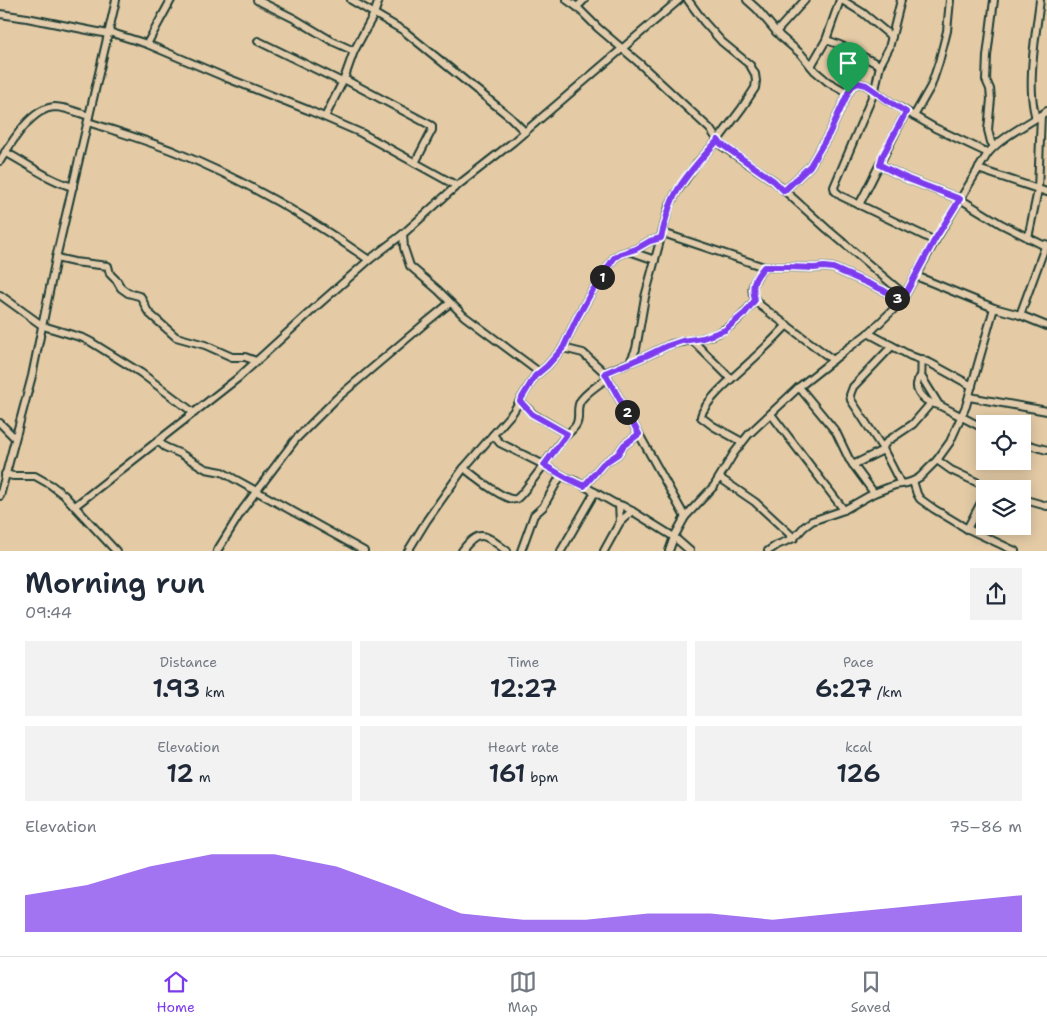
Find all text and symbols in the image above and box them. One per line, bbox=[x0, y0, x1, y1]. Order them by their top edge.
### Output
pin bbox=[827, 42, 869, 93]
icon: arrive bbox=[834, 49, 862, 77]
pin: 1 bbox=[590, 264, 614, 290]
text: 1 bbox=[599, 268, 606, 286]
pin: 3 bbox=[884, 286, 910, 310]
text: 3 bbox=[893, 289, 902, 307]
pin: 2 bbox=[614, 400, 640, 424]
text: 2 bbox=[623, 403, 632, 421]
map controls bbox=[976, 415, 1031, 535]
button: locate bbox=[976, 415, 1031, 470]
button: layers bbox=[976, 480, 1031, 535]
text: Morning run bbox=[25, 564, 205, 602]
button: share bbox=[970, 568, 1022, 620]
text: 09:44 bbox=[25, 602, 72, 623]
text: Distance bbox=[160, 653, 217, 671]
text: Time bbox=[507, 653, 540, 671]
text: Pace bbox=[843, 653, 874, 671]
text: 1.93 bbox=[152, 671, 200, 705]
text: 12:27 bbox=[490, 671, 557, 705]
text: 6:27 bbox=[815, 671, 872, 705]
text: km bbox=[200, 683, 225, 701]
text: /km bbox=[872, 683, 902, 701]
text: Elevation bbox=[157, 738, 220, 756]
text: Heart rate bbox=[488, 738, 559, 756]
text: kcal bbox=[845, 738, 872, 756]
text: 12 bbox=[166, 756, 194, 790]
text: 161 bbox=[489, 756, 525, 790]
text: 126 bbox=[836, 756, 881, 790]
text: m bbox=[194, 768, 211, 786]
text: bpm bbox=[525, 768, 558, 786]
text: Elevation bbox=[25, 816, 97, 837]
text: 75–86 m bbox=[949, 816, 1022, 837]
tab: Home bbox=[156, 968, 195, 1016]
tab: Map bbox=[508, 968, 538, 1016]
tab: Saved bbox=[851, 968, 891, 1016]

